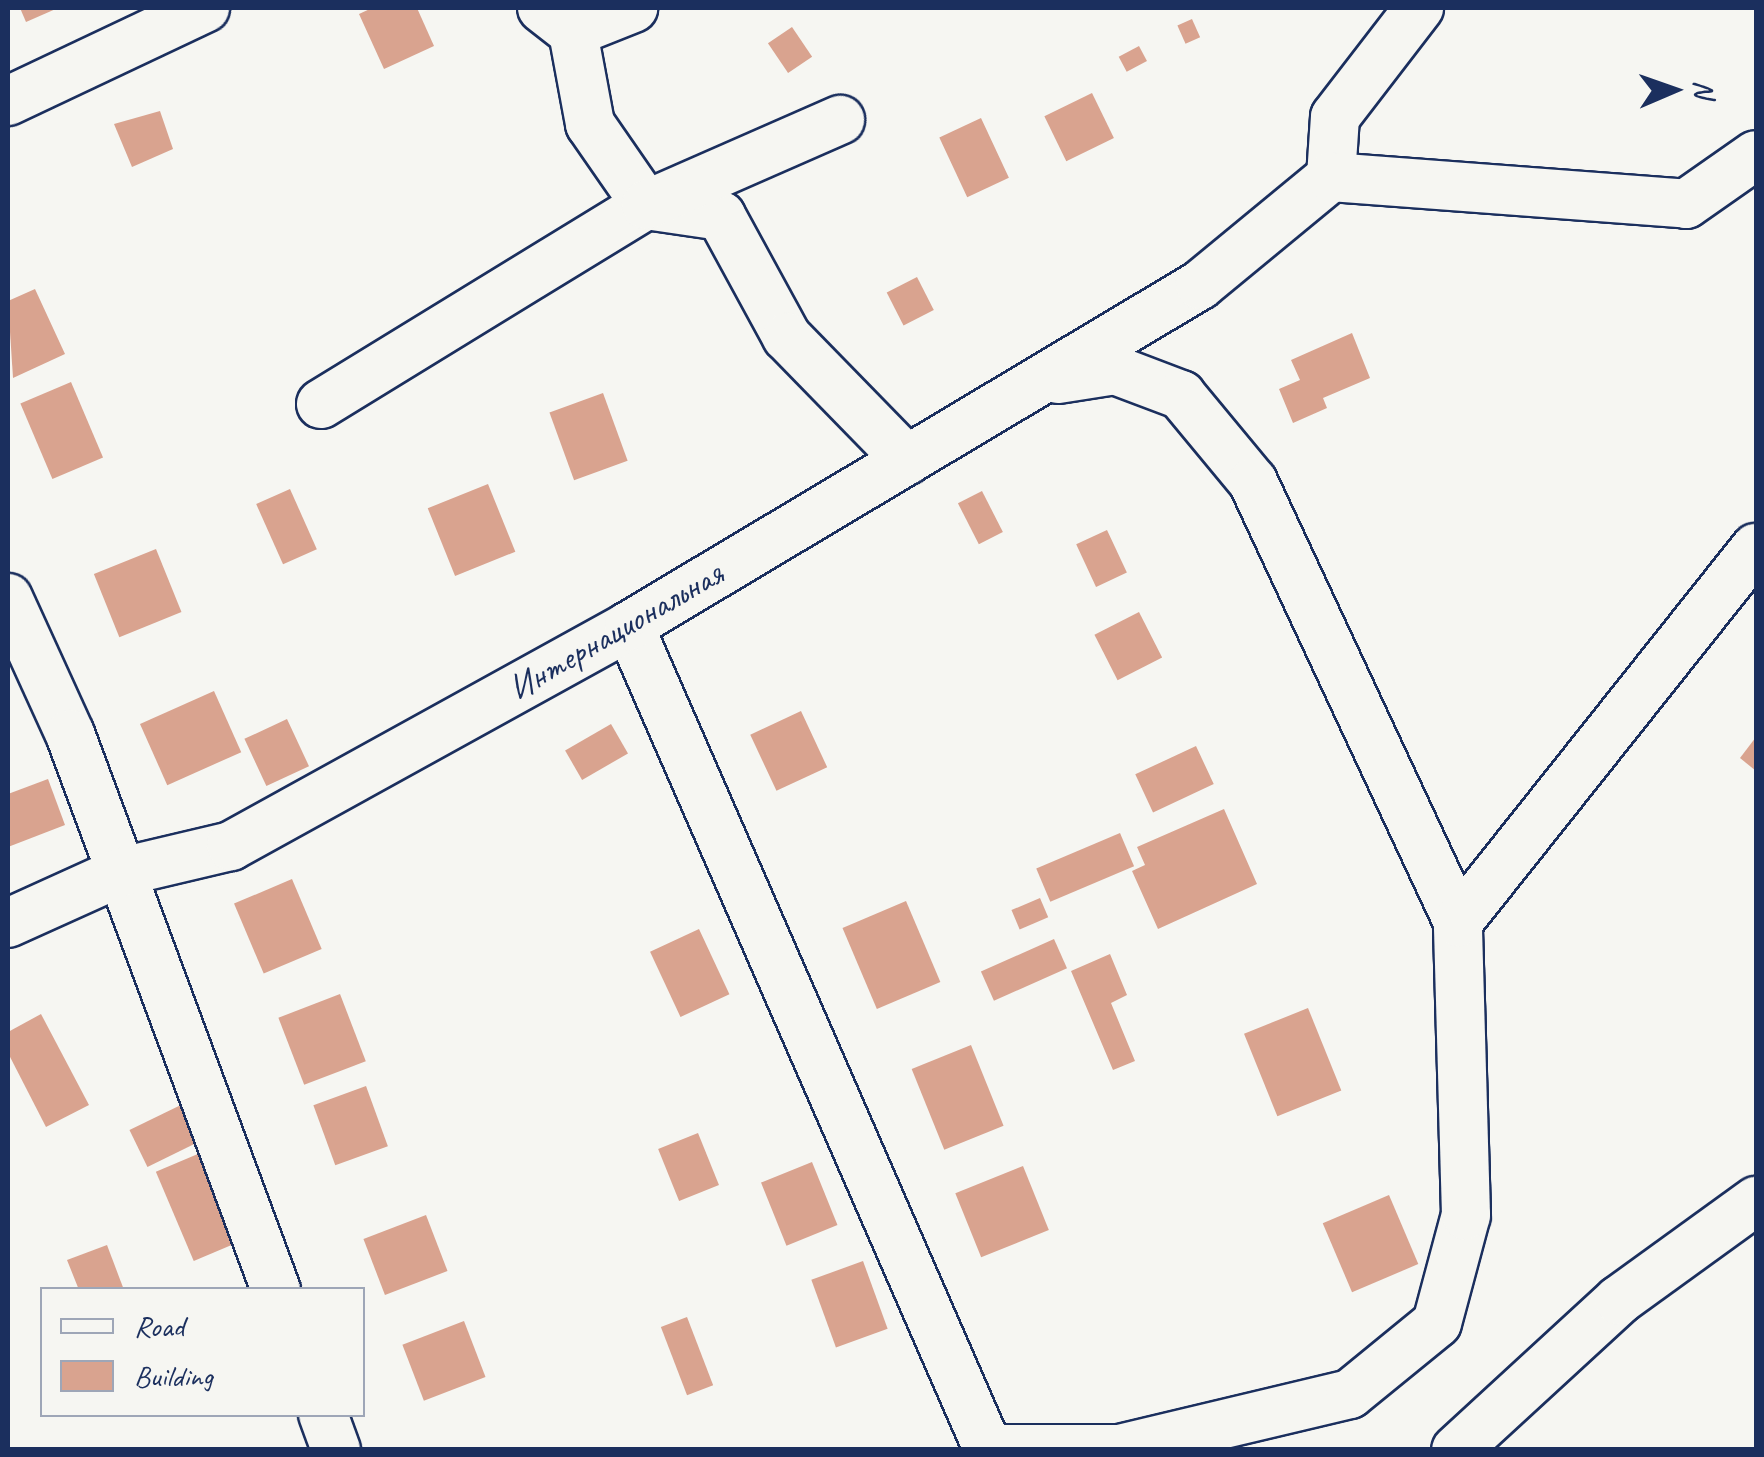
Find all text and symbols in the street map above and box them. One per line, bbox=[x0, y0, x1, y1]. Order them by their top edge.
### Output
north arrow bbox=[1624, 40, 1724, 140]
text: N bbox=[1687, 80, 1722, 98]
street label: Интернациональная bbox=[501, 553, 731, 709]
legend bbox=[40, 1287, 365, 1417]
text: Road bbox=[134, 1307, 184, 1345]
text: Building bbox=[134, 1357, 213, 1395]

